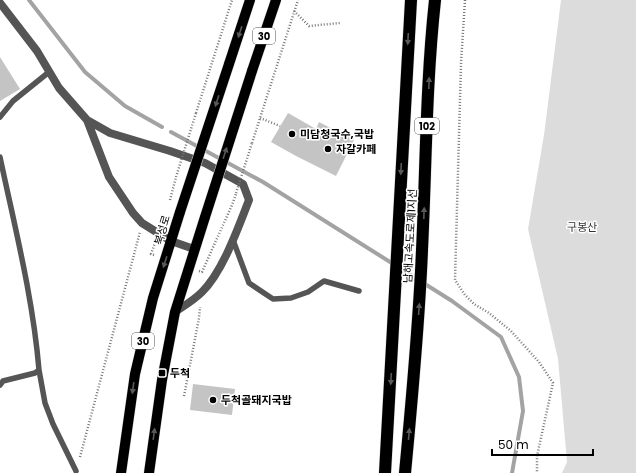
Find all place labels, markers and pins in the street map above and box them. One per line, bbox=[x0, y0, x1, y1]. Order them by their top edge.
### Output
place label: 미담청국수,국밥 bbox=[300, 126, 374, 142]
marker: 미담청국수,국밥 bbox=[287, 129, 297, 139]
place label: 자갈카페 bbox=[336, 141, 376, 157]
marker: 자갈카페 bbox=[323, 144, 333, 154]
place label: 두척 bbox=[170, 365, 190, 381]
marker: 두척 bbox=[157, 368, 167, 378]
place label: 두척골돼지국밥 bbox=[221, 392, 292, 408]
marker: 두척골돼지국밥 bbox=[208, 395, 218, 405]

